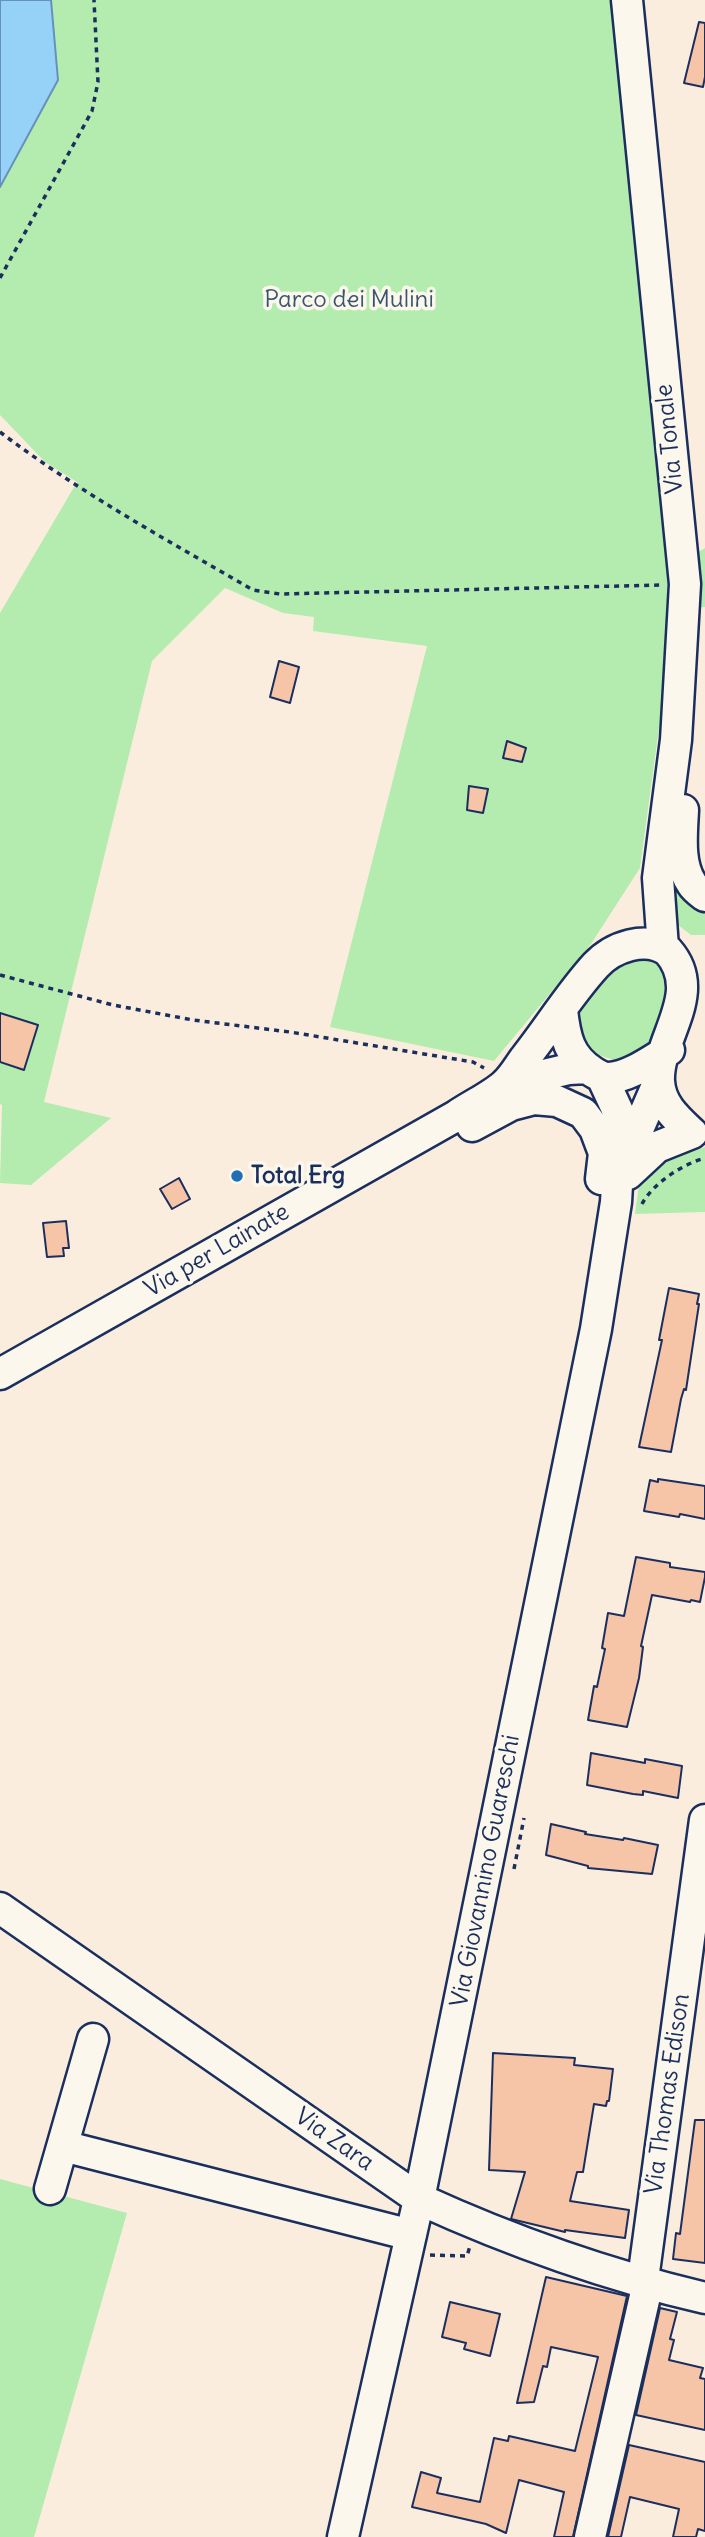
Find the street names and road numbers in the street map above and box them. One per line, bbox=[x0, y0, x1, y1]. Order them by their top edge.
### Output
street label: Via Tonale bbox=[650, 383, 690, 495]
street label: Via per Lainate bbox=[140, 1198, 294, 1304]
street label: Via Giovannino Guareschi bbox=[445, 1732, 527, 2010]
street label: Via Thomas Edison bbox=[640, 1992, 696, 2196]
street label: Via Zara bbox=[289, 2102, 379, 2178]

